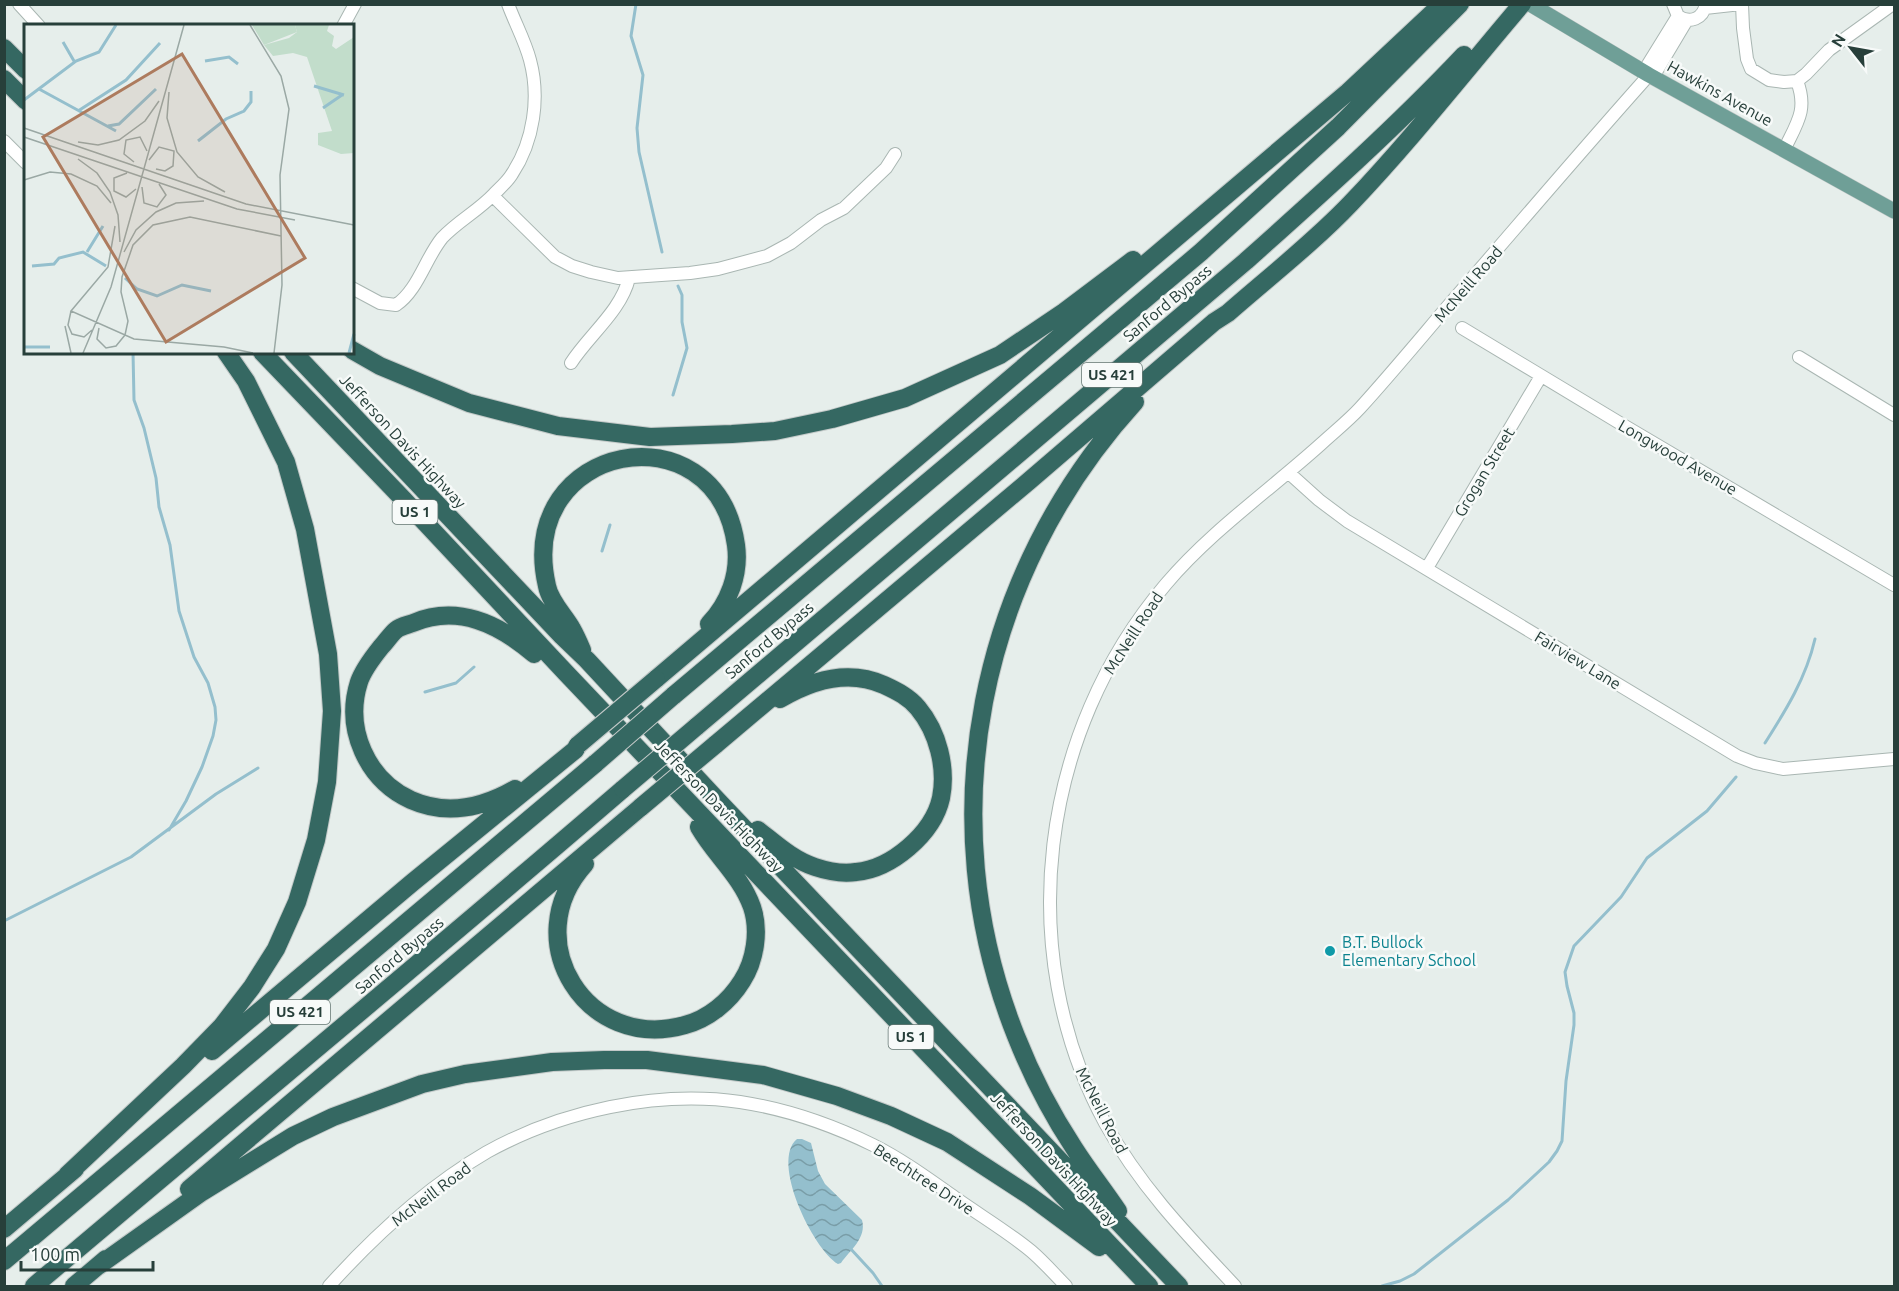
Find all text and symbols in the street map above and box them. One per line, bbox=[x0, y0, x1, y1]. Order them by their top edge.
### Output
north arrow bbox=[1821, 18, 1881, 78]
inset map bbox=[24, 24, 354, 354]
text: N bbox=[1827, 31, 1849, 50]
street label: Hawkins Avenue bbox=[1664, 57, 1776, 129]
street label: McNeill Road bbox=[1430, 242, 1506, 326]
street label: Sanford Bypass bbox=[1119, 261, 1215, 345]
road number: US 421 bbox=[1082, 363, 1142, 387]
street label: Jefferson Davis Highway bbox=[336, 370, 470, 512]
street label: Longwood Avenue bbox=[1616, 416, 1740, 498]
street label: Grogan Street bbox=[1450, 424, 1518, 520]
road number: US 1 bbox=[392, 500, 438, 524]
street label: McNeill Road bbox=[1100, 589, 1166, 677]
street label: Sanford Bypass bbox=[721, 598, 817, 682]
street label: Fairview Lane bbox=[1532, 627, 1624, 693]
street label: Jefferson Davis Highway bbox=[651, 736, 787, 876]
street label: Sanford Bypass bbox=[351, 913, 447, 997]
place label: B.T. Bullock Elementary School bbox=[1342, 933, 1476, 969]
marker: B.T. Bullock Elementary School bbox=[1323, 944, 1337, 958]
road number: US 421 bbox=[270, 1000, 330, 1024]
road number: US 1 bbox=[888, 1025, 934, 1049]
street label: McNeill Road bbox=[1073, 1064, 1131, 1156]
street label: Jefferson Davis Highway bbox=[987, 1088, 1121, 1230]
street label: Beechtree Drive bbox=[871, 1140, 977, 1218]
street label: McNeill Road bbox=[388, 1158, 474, 1230]
scale bar bbox=[21, 1234, 153, 1272]
text: 100 m bbox=[30, 1244, 80, 1264]

